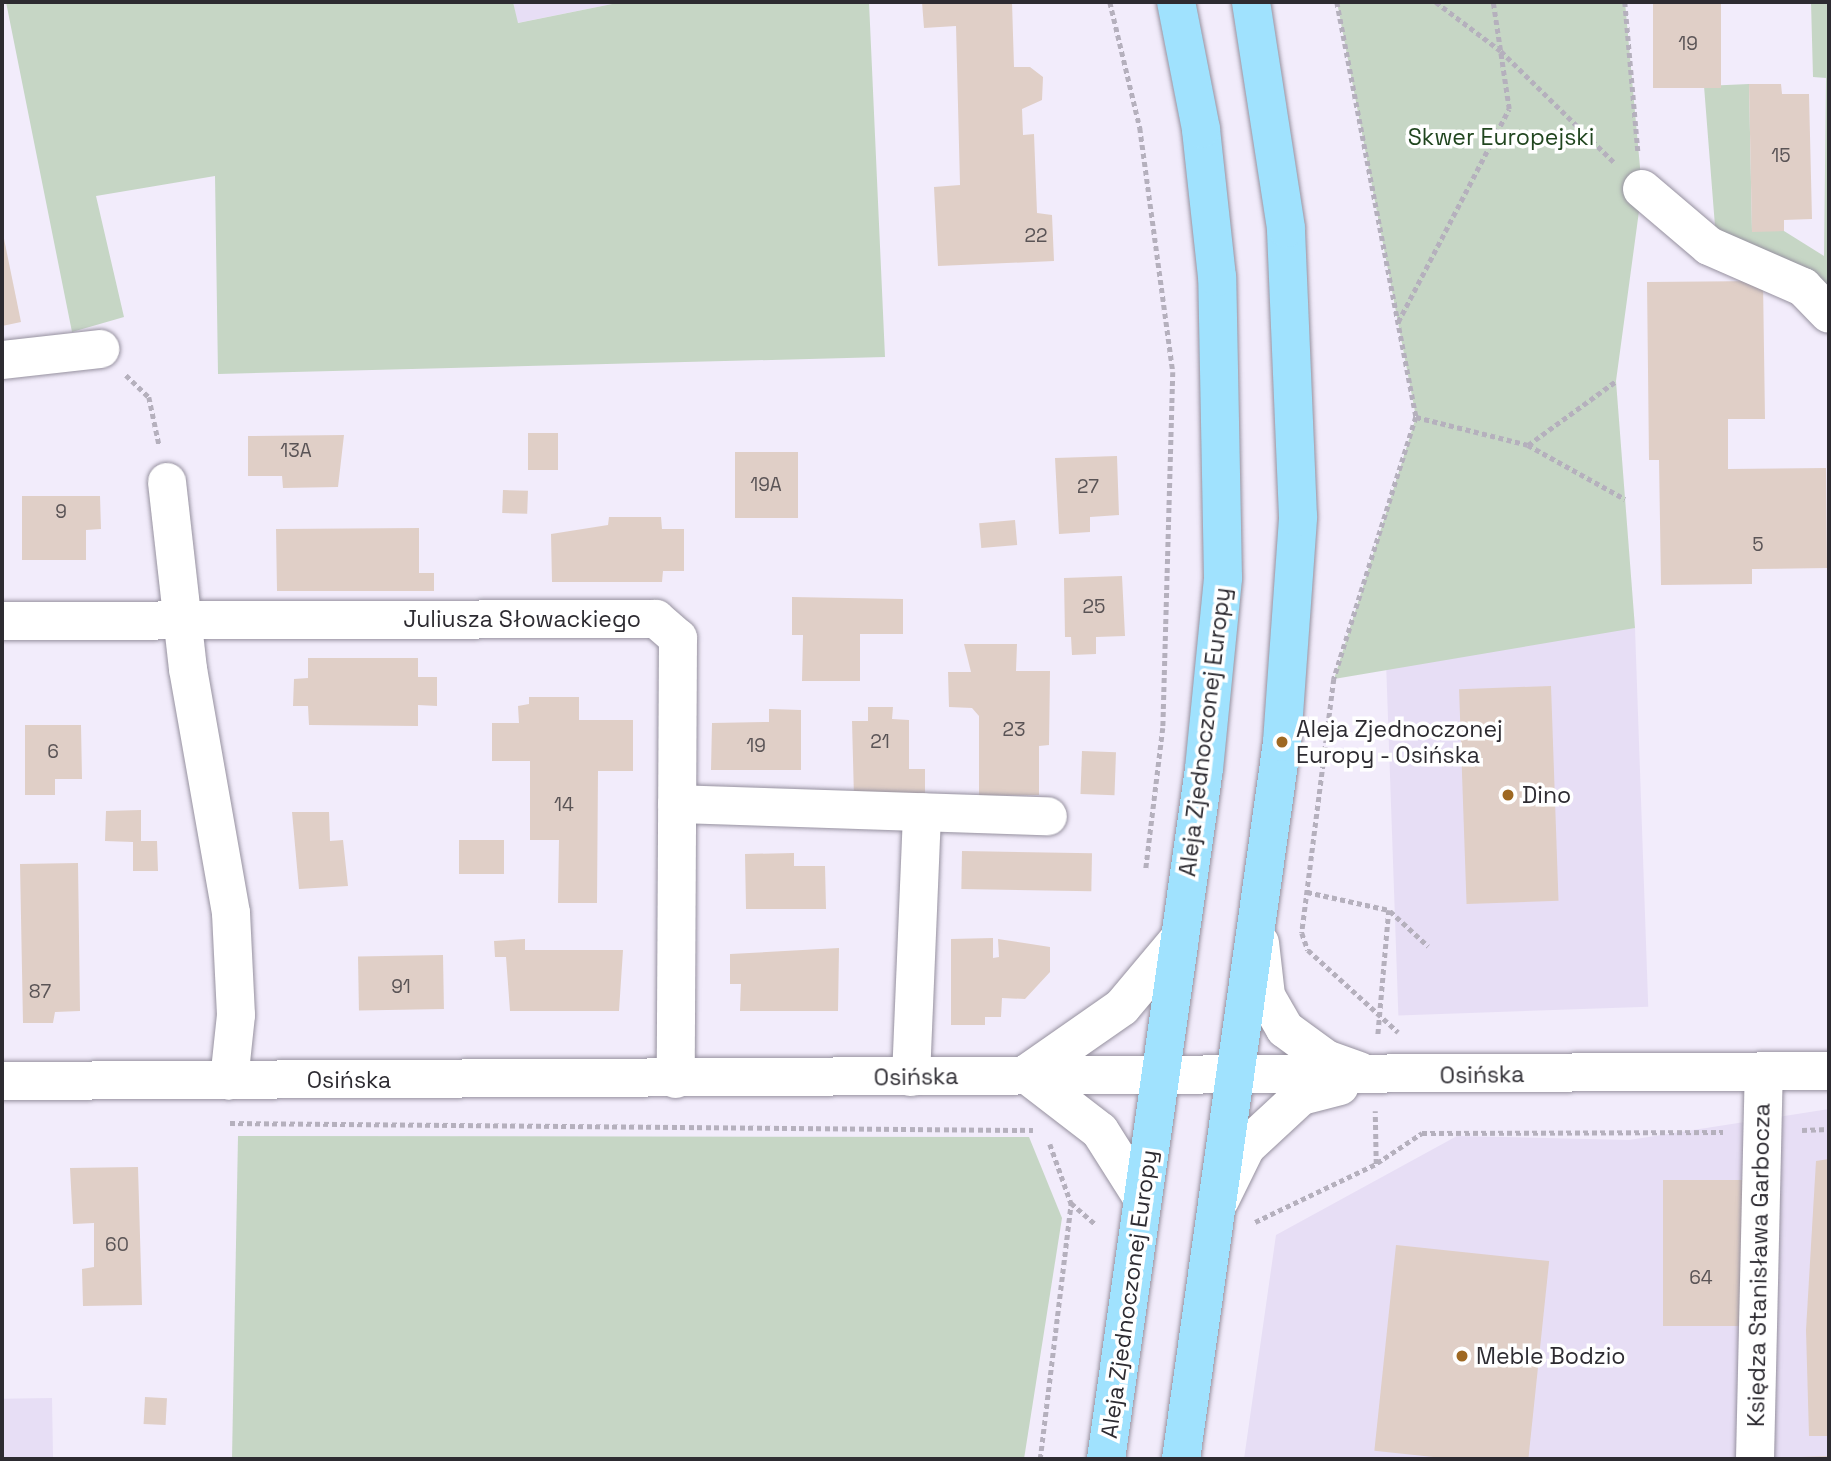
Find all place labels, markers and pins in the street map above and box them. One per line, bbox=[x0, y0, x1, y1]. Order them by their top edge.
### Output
place label: Aleja Zjednoczonej Europy - Osińska bbox=[1296, 715, 1503, 769]
marker: Aleja Zjednoczonej Europy - Osińska bbox=[1274, 734, 1290, 750]
place label: Dino bbox=[1522, 781, 1571, 809]
marker: Dino bbox=[1500, 787, 1516, 803]
place label: Meble Bodzio bbox=[1476, 1342, 1626, 1370]
marker: Meble Bodzio bbox=[1454, 1348, 1470, 1364]

